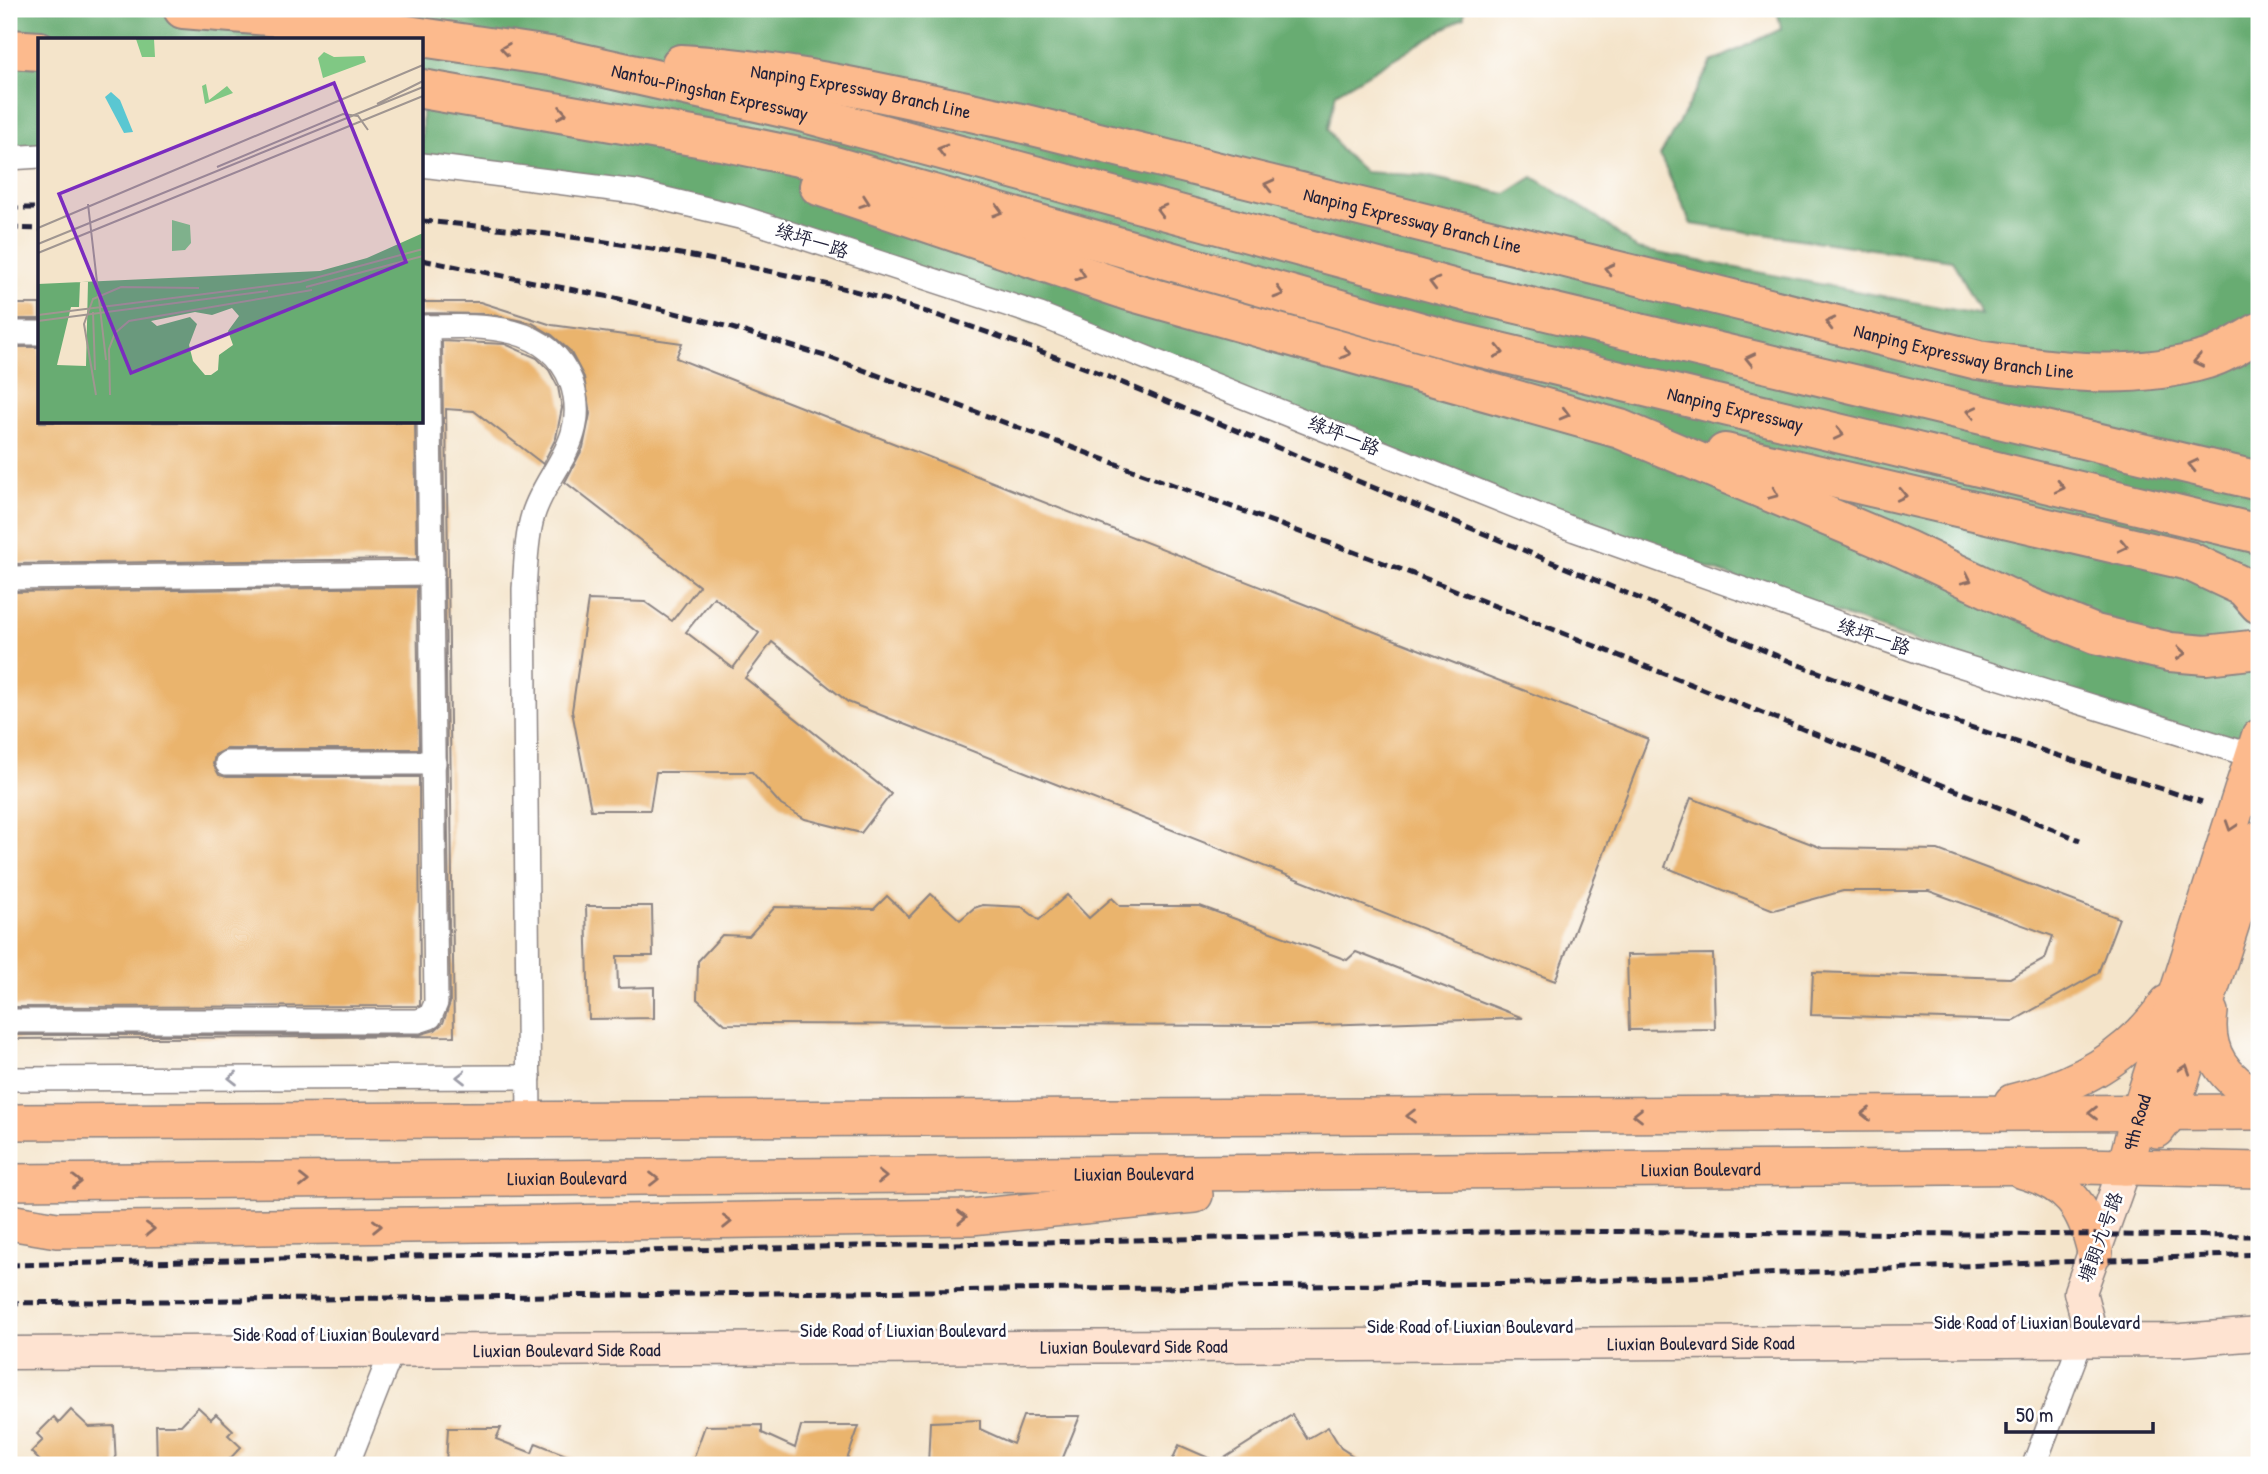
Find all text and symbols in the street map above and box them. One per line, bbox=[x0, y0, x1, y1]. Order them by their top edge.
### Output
inset map bbox=[38, 38, 424, 424]
one-way arrow bbox=[500, 42, 511, 57]
street label: Nantou-Pingshan Expressway bbox=[609, 57, 811, 126]
street label: Nanping Expressway Branch Line bbox=[749, 57, 974, 125]
one-way arrow bbox=[555, 104, 567, 119]
one-way arrow bbox=[936, 144, 948, 159]
one-way arrow bbox=[1263, 179, 1275, 193]
street label: Nanping Expressway Branch Line bbox=[1301, 181, 1525, 260]
one-way arrow bbox=[859, 194, 871, 208]
one-way arrow bbox=[992, 203, 1004, 218]
one-way arrow bbox=[1155, 203, 1167, 218]
street label: 绿坪一路 bbox=[772, 216, 852, 264]
one-way arrow bbox=[1603, 263, 1615, 277]
one-way arrow bbox=[1074, 267, 1086, 281]
one-way arrow bbox=[1428, 277, 1440, 291]
one-way arrow bbox=[1273, 284, 1285, 299]
one-way arrow bbox=[1824, 317, 1836, 331]
street label: Nanping Expressway Branch Line bbox=[1851, 317, 2075, 384]
one-way arrow bbox=[1340, 344, 1352, 359]
one-way arrow bbox=[1493, 344, 1505, 358]
one-way arrow bbox=[2192, 352, 2204, 367]
one-way arrow bbox=[1744, 353, 1756, 368]
street label: Nanping Expressway bbox=[1665, 380, 1806, 437]
one-way arrow bbox=[1559, 406, 1571, 420]
one-way arrow bbox=[1966, 406, 1978, 421]
street label: 绿坪一路 bbox=[1304, 409, 1384, 461]
one-way arrow bbox=[1833, 425, 1845, 440]
one-way arrow bbox=[2187, 459, 2199, 473]
one-way arrow bbox=[2054, 478, 2066, 493]
one-way arrow bbox=[1767, 485, 1779, 499]
one-way arrow bbox=[1896, 486, 1908, 501]
one-way arrow bbox=[2117, 538, 2129, 552]
one-way arrow bbox=[1960, 570, 1972, 584]
street label: 绿坪一路 bbox=[1834, 611, 1914, 661]
one-way arrow bbox=[2175, 645, 2186, 660]
one-way arrow bbox=[2225, 819, 2240, 831]
one-way arrow bbox=[2177, 1063, 2191, 1076]
one-way arrow bbox=[455, 1069, 466, 1085]
one-way arrow bbox=[228, 1070, 238, 1086]
street label: 9th Road bbox=[2117, 1091, 2157, 1153]
one-way arrow bbox=[2087, 1105, 2098, 1121]
one-way arrow bbox=[1860, 1106, 1870, 1122]
one-way arrow bbox=[1632, 1107, 1643, 1123]
one-way arrow bbox=[1405, 1108, 1415, 1124]
street label: Liuxian Boulevard bbox=[1641, 1155, 1761, 1182]
street label: Liuxian Boulevard bbox=[1074, 1160, 1194, 1187]
street label: Liuxian Boulevard bbox=[507, 1164, 627, 1191]
one-way arrow bbox=[877, 1169, 888, 1185]
one-way arrow bbox=[650, 1171, 660, 1187]
one-way arrow bbox=[300, 1173, 310, 1189]
one-way arrow bbox=[72, 1174, 83, 1190]
street label: 塘朗九号路 bbox=[2072, 1188, 2128, 1286]
one-way arrow bbox=[957, 1210, 968, 1225]
one-way arrow bbox=[722, 1214, 733, 1230]
one-way arrow bbox=[373, 1218, 383, 1234]
one-way arrow bbox=[145, 1221, 156, 1236]
street label: Side Road of Liuxian Boulevard bbox=[1934, 1309, 2141, 1335]
street label: Side Road of Liuxian Boulevard bbox=[1367, 1313, 1574, 1339]
street label: Side Road of Liuxian Boulevard bbox=[800, 1317, 1007, 1343]
street label: Side Road of Liuxian Boulevard bbox=[233, 1321, 440, 1347]
street label: Liuxian Boulevard Side Road bbox=[1607, 1329, 1795, 1356]
street label: Liuxian Boulevard Side Road bbox=[1040, 1333, 1228, 1360]
street label: Liuxian Boulevard Side Road bbox=[473, 1336, 661, 1363]
scale bar bbox=[2006, 1390, 2152, 1434]
text: 50 m bbox=[2016, 1400, 2053, 1429]

